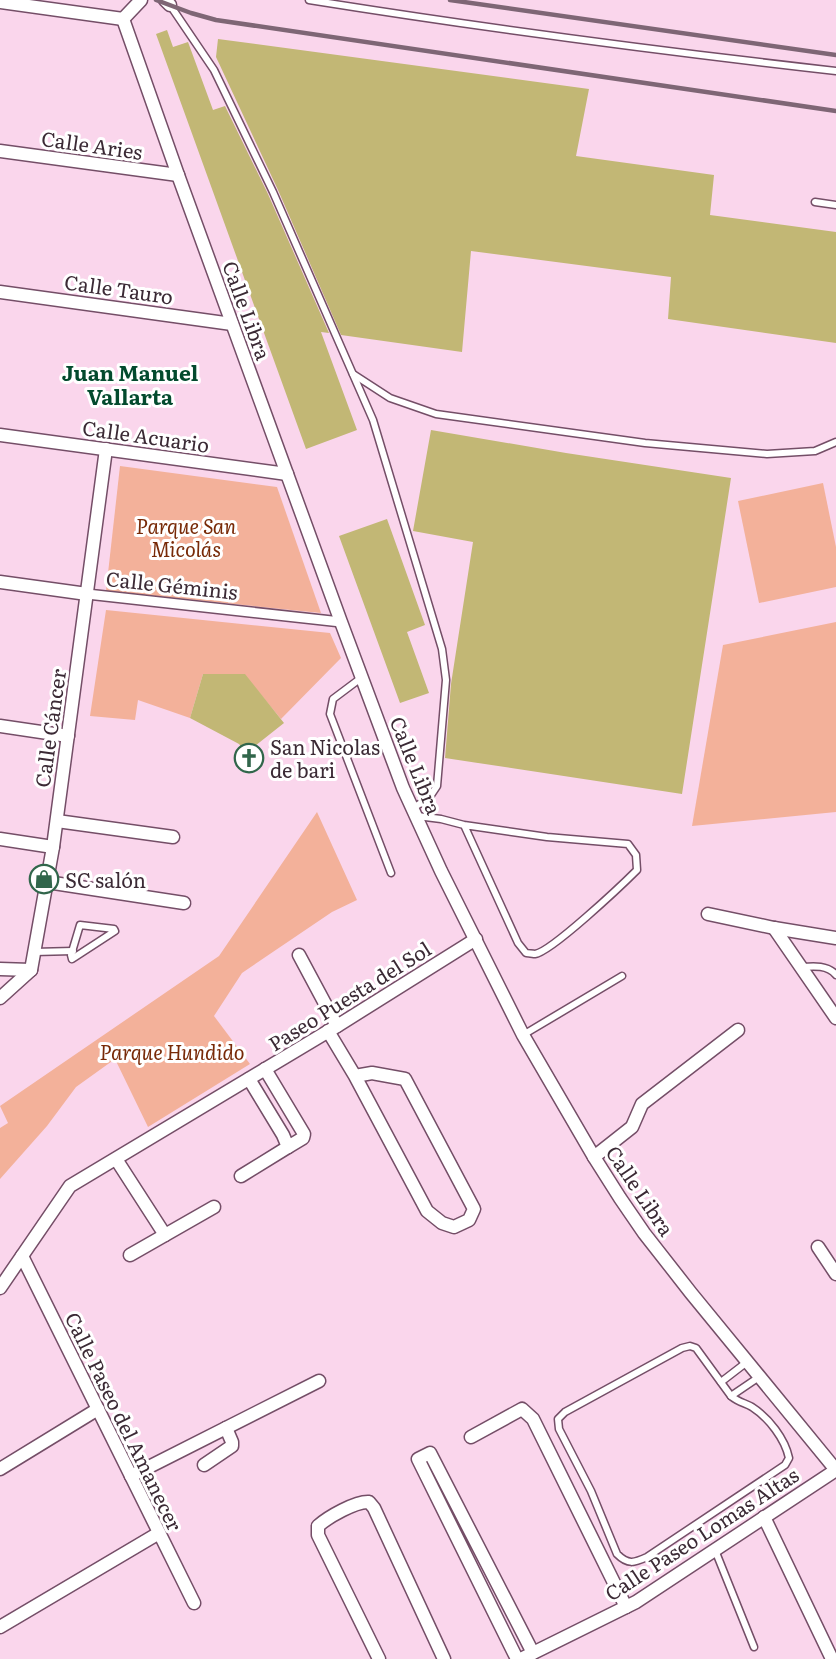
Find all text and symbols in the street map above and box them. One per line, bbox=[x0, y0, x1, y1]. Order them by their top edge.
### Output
street label: Calle Aries bbox=[40, 122, 144, 166]
street label: Calle Libra bbox=[216, 256, 280, 364]
street label: Calle Tauro bbox=[63, 266, 175, 310]
district label: Juan Manuel Vallarta bbox=[62, 356, 199, 411]
street label: Calle Acuario bbox=[81, 411, 211, 459]
park label: Parque San Micolás bbox=[136, 510, 236, 563]
street label: Calle Géminis bbox=[105, 562, 239, 606]
street label: Calle Cáncer bbox=[26, 666, 72, 789]
street label: Calle Libra bbox=[384, 711, 450, 819]
place label: San Nicolas de bari bbox=[270, 731, 380, 784]
church icon: San Nicolas de bari bbox=[233, 742, 265, 774]
shop icon: SC salón bbox=[28, 863, 60, 895]
place label: SC salón bbox=[65, 864, 146, 894]
street label: Paseo Puesta del Sol bbox=[262, 933, 436, 1057]
park label: Parque Hundido bbox=[99, 1036, 245, 1066]
street label: Calle Libra bbox=[600, 1139, 682, 1241]
street label: Calle Paseo del Amanecer bbox=[59, 1307, 191, 1536]
street label: Calle Paseo Lomas Altas bbox=[598, 1459, 804, 1607]

